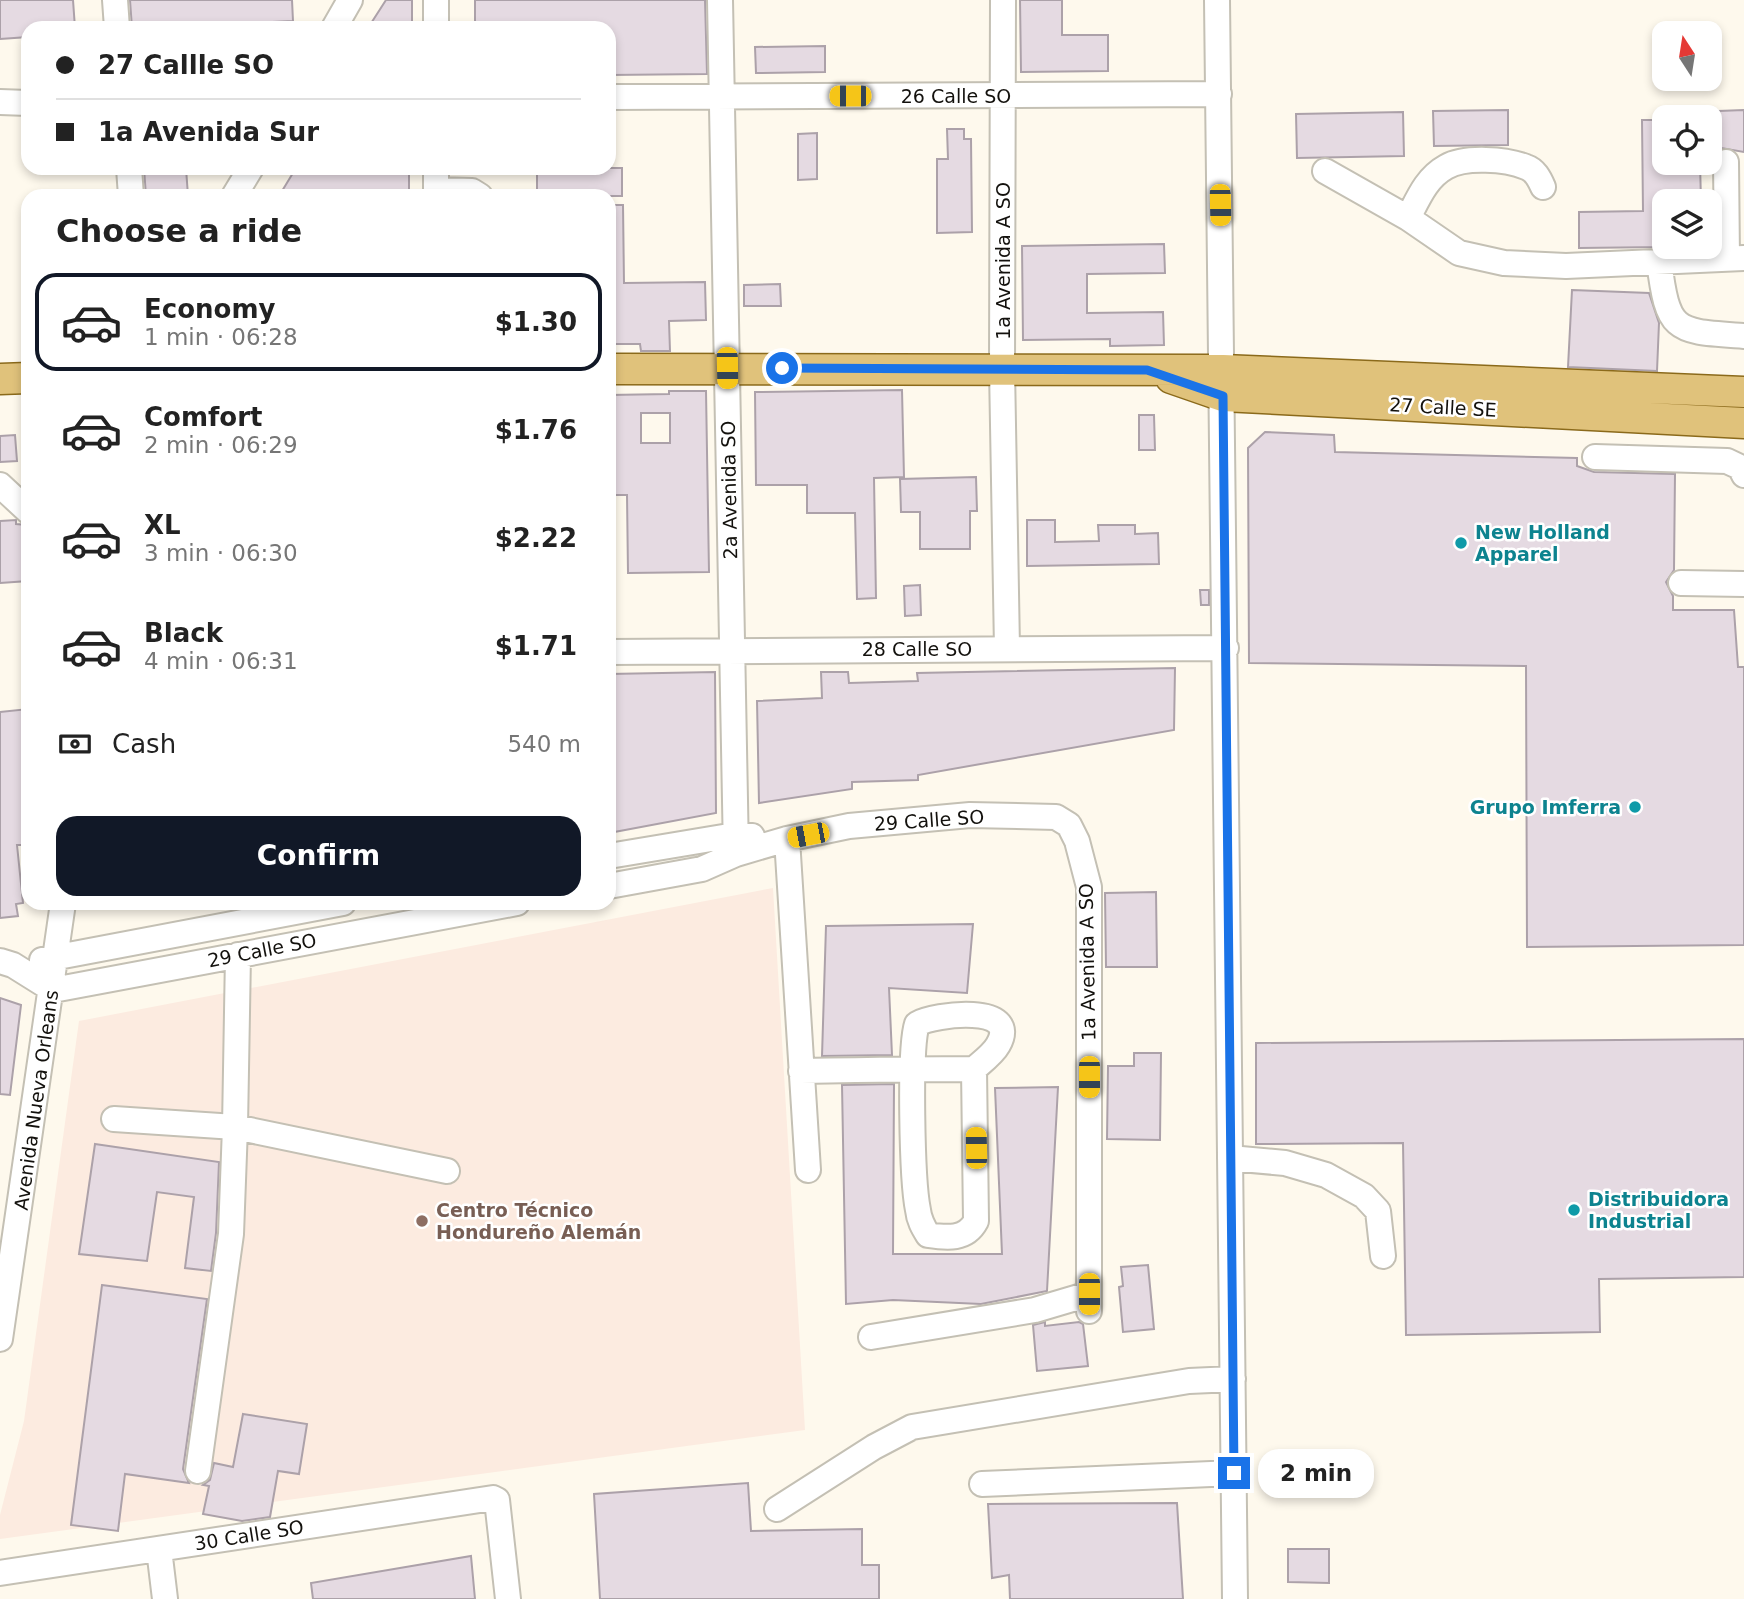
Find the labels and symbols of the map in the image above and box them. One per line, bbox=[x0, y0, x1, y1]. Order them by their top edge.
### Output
north arrow bbox=[1652, 21, 1722, 91]
street label: 26 Calle SO bbox=[901, 85, 1011, 107]
car bbox=[830, 86, 872, 107]
street label: 1a Avenida A SO bbox=[992, 182, 1014, 340]
car bbox=[1210, 184, 1231, 226]
car bbox=[717, 347, 738, 389]
route start bbox=[766, 352, 798, 384]
street label: 27 Calle SE bbox=[1389, 393, 1497, 421]
street label: 2a Avenida SO bbox=[717, 420, 741, 560]
place label: New Holland Apparel bbox=[1475, 521, 1610, 565]
marker: New Holland Apparel bbox=[1453, 535, 1469, 551]
street label: 28 Calle SO bbox=[862, 638, 972, 660]
place label: Grupo Imferra bbox=[1470, 796, 1621, 818]
marker: Grupo Imferra bbox=[1627, 799, 1643, 815]
street label: 29 Calle SO bbox=[873, 805, 985, 835]
car bbox=[786, 821, 831, 849]
street label: 1a Avenida A SO bbox=[1075, 883, 1099, 1041]
street label: 29 Calle SO bbox=[206, 929, 318, 971]
street label: Avenida Nueva Orleans bbox=[10, 989, 62, 1211]
car bbox=[1079, 1056, 1100, 1098]
car bbox=[966, 1127, 987, 1169]
place label: Distribuidora Industrial bbox=[1588, 1188, 1729, 1232]
place label: Centro Técnico Hondureño Alemán bbox=[436, 1199, 641, 1243]
marker: Distribuidora Industrial bbox=[1566, 1202, 1582, 1218]
marker: Centro Técnico Hondureño Alemán bbox=[414, 1213, 430, 1229]
car bbox=[1079, 1273, 1100, 1315]
callout: 2 min bbox=[1258, 1448, 1374, 1498]
route end bbox=[1218, 1457, 1250, 1489]
street label: 30 Calle SO bbox=[193, 1515, 305, 1555]

